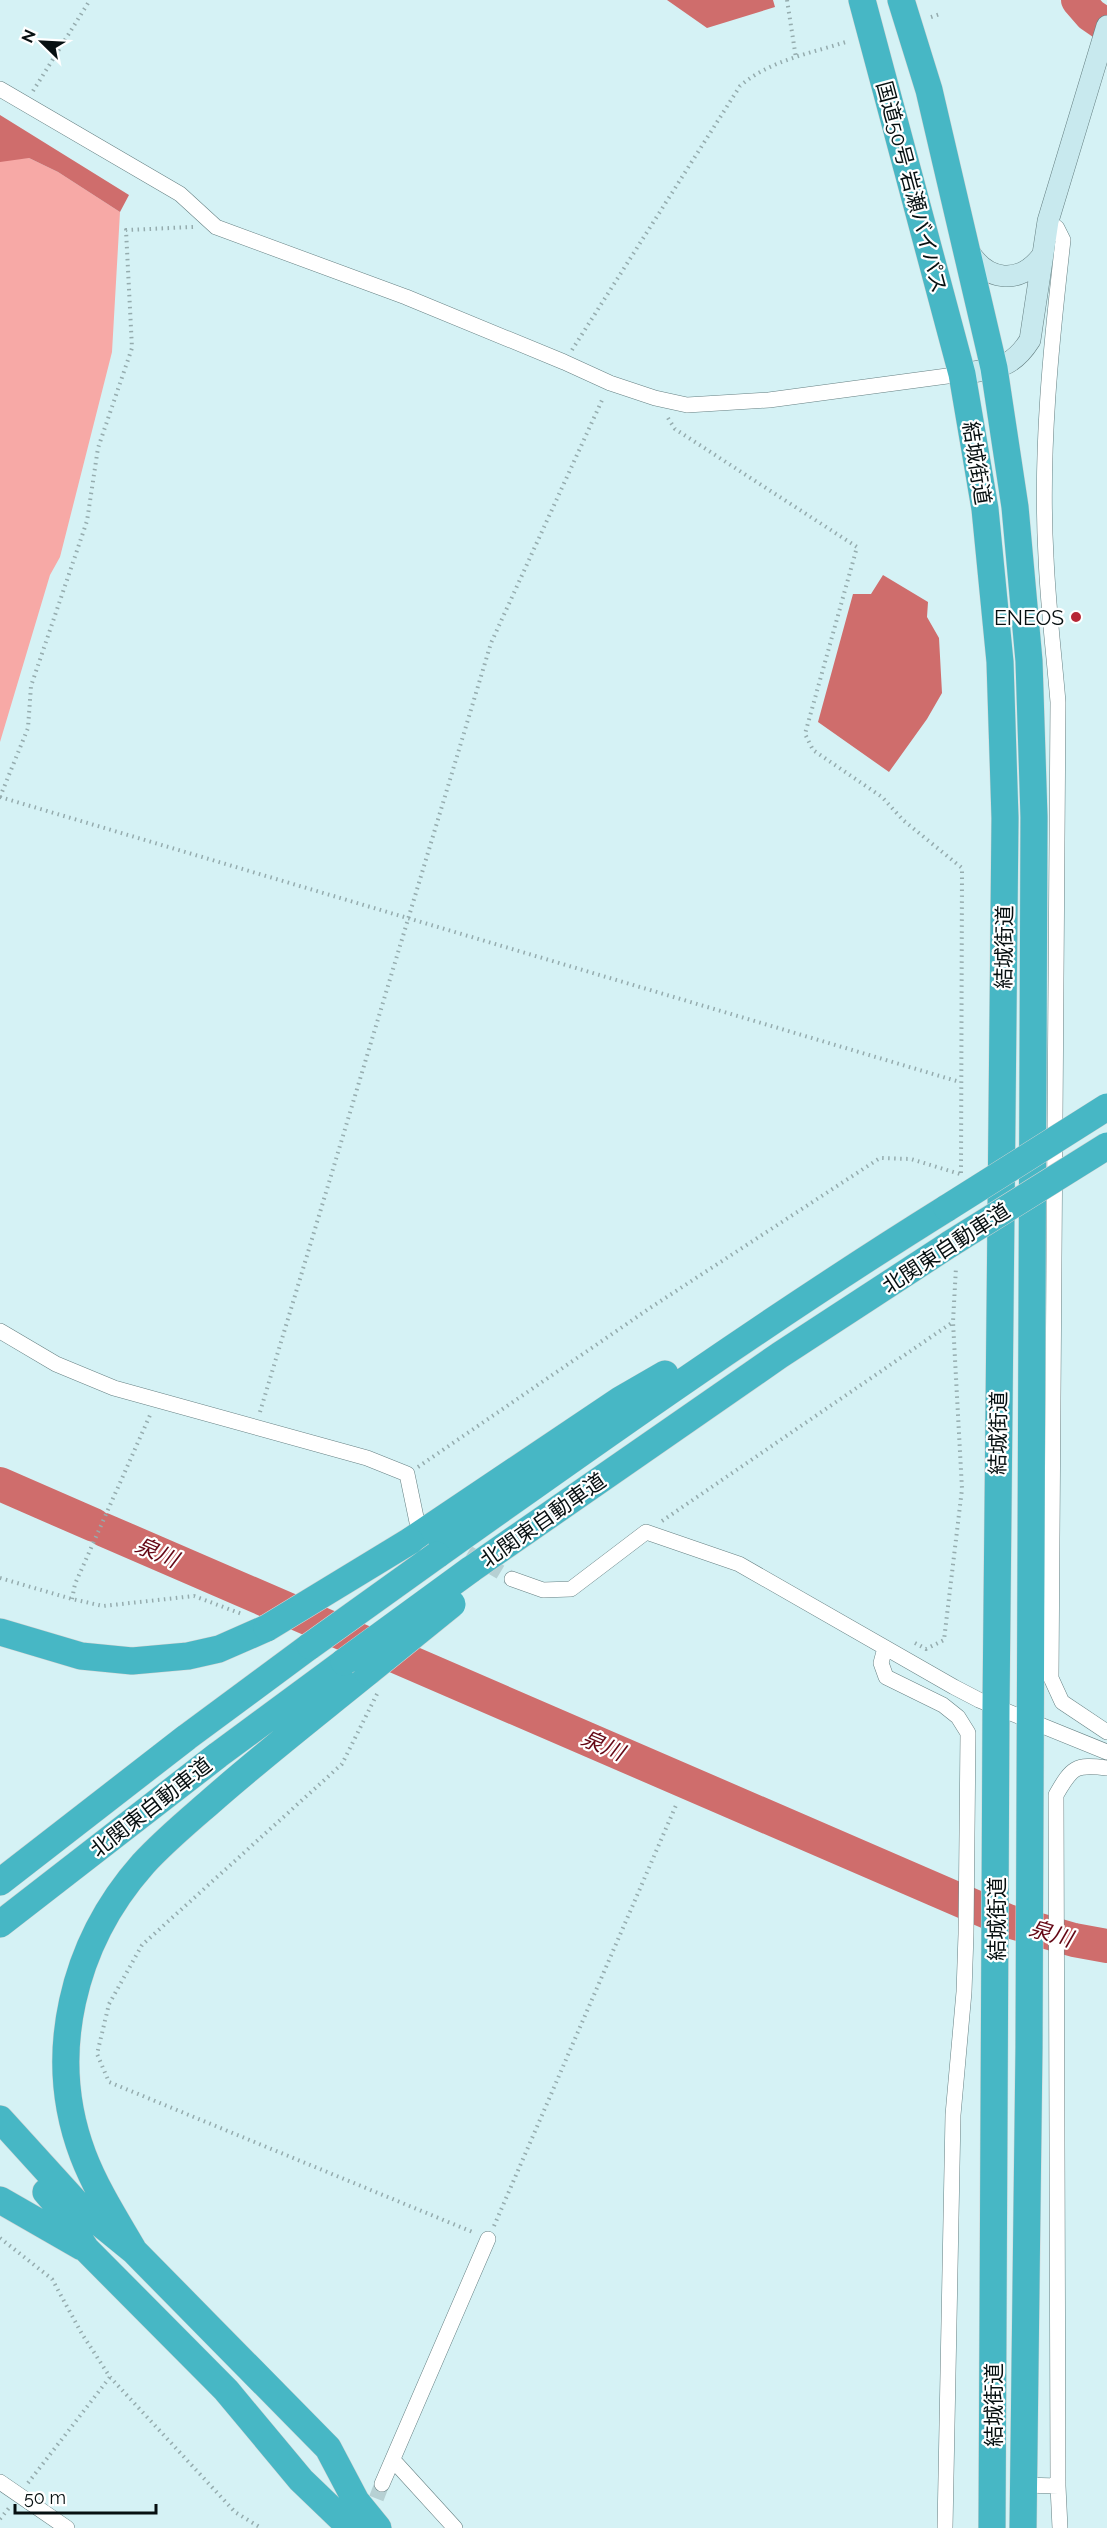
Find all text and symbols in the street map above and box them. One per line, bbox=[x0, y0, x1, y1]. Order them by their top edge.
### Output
north arrow bbox=[12, 12, 72, 72]
text: N bbox=[18, 27, 40, 46]
street label: 国道50号 岩瀬バイパス bbox=[872, 78, 952, 296]
street label: 結城街道 bbox=[958, 420, 996, 506]
place label: ENEOS bbox=[994, 605, 1064, 630]
marker: ENEOS bbox=[1069, 610, 1083, 624]
street label: 結城街道 bbox=[991, 905, 1017, 989]
street label: 北関東自動車道 bbox=[878, 1197, 1014, 1299]
street label: 結城街道 bbox=[985, 1391, 1011, 1475]
street label: 北関東自動車道 bbox=[476, 1468, 610, 1572]
water label: 泉川 bbox=[132, 1531, 184, 1573]
water label: 泉川 bbox=[578, 1724, 630, 1766]
street label: 北関東自動車道 bbox=[85, 1752, 217, 1862]
street label: 結城街道 bbox=[984, 1877, 1009, 1961]
water label: 泉川 bbox=[1026, 1914, 1078, 1952]
street label: 結城街道 bbox=[981, 2363, 1006, 2447]
scale bar bbox=[15, 2477, 156, 2515]
text: 50 m bbox=[24, 2487, 66, 2508]

